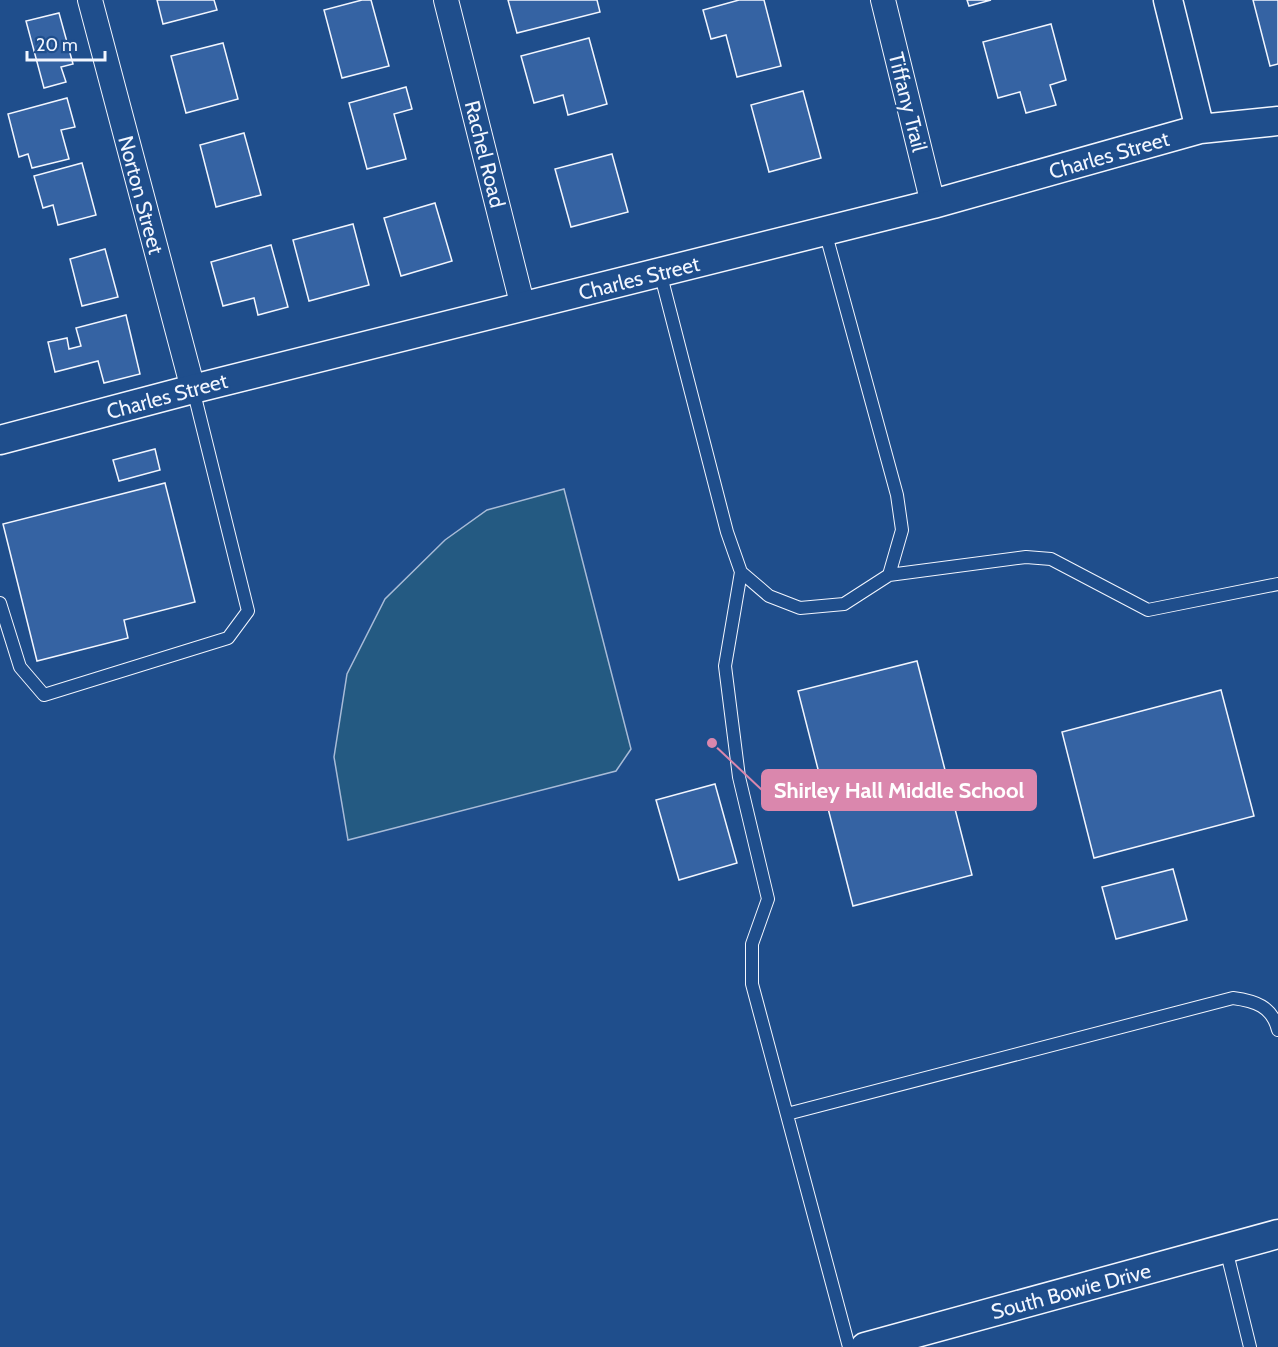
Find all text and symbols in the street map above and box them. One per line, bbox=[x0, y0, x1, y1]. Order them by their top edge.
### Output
scale bar bbox=[27, 24, 105, 62]
text: 20 m bbox=[36, 34, 78, 56]
street label: Tiffany Trail bbox=[884, 50, 932, 154]
street label: Rachel Road bbox=[460, 98, 510, 210]
street label: Charles Street bbox=[1046, 126, 1172, 184]
street label: Norton Street bbox=[113, 133, 169, 257]
street label: Charles Street bbox=[576, 251, 702, 305]
street label: Charles Street bbox=[104, 368, 230, 424]
callout: Shirley Hall Middle School bbox=[762, 770, 1036, 810]
text: Shirley Hall Middle School bbox=[774, 777, 1024, 804]
street label: South Bowie Drive bbox=[988, 1258, 1154, 1324]

